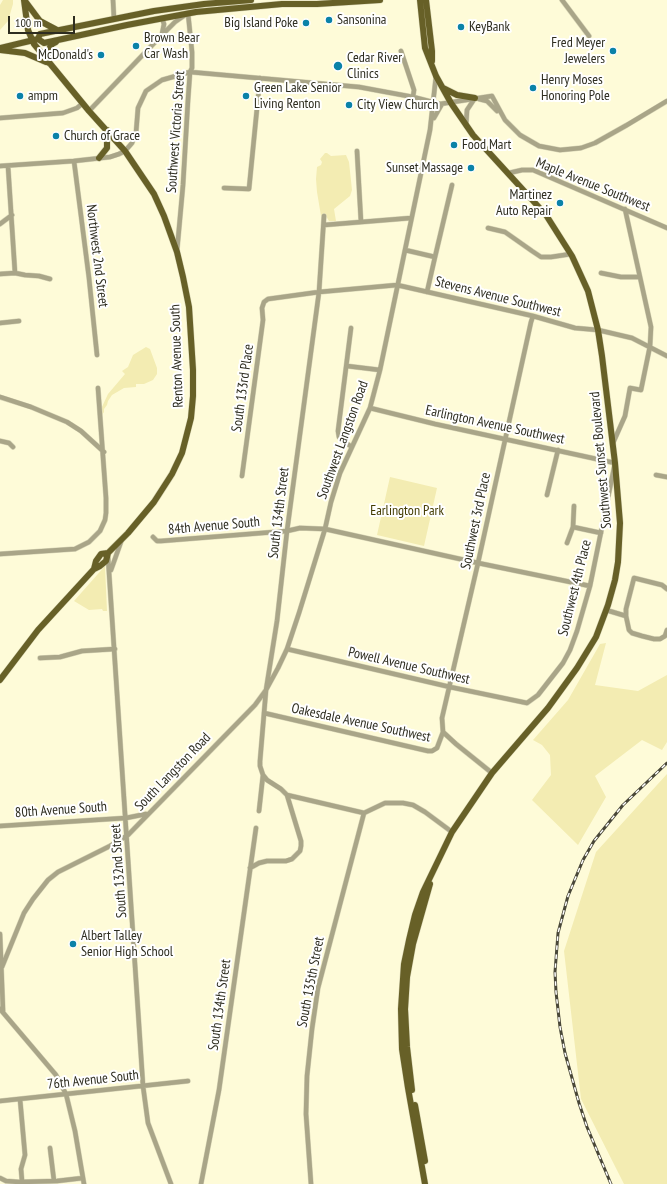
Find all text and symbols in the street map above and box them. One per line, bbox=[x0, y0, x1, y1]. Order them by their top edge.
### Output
scale bar bbox=[10, 8, 77, 34]
place label: Sansonina bbox=[337, 12, 386, 28]
text: 100 m bbox=[15, 15, 42, 30]
place label: Big Island Poke bbox=[224, 15, 298, 31]
marker: Sansonina bbox=[324, 15, 334, 25]
marker: Big Island Poke bbox=[301, 18, 311, 28]
place label: KeyBank bbox=[469, 19, 510, 35]
marker: KeyBank bbox=[456, 22, 466, 32]
place label: Brown Bear Car Wash bbox=[144, 30, 200, 62]
place label: Fred Meyer Jewelers bbox=[551, 35, 605, 68]
marker: Brown Bear Car Wash bbox=[131, 41, 141, 51]
marker: Fred Meyer Jewelers bbox=[608, 46, 618, 56]
place label: McDonald's bbox=[38, 47, 93, 63]
marker: McDonald's bbox=[96, 50, 106, 60]
place label: Cedar River Clinics bbox=[347, 50, 402, 82]
marker: Cedar River Clinics bbox=[332, 60, 344, 72]
street label: Southwest Victoria Street bbox=[163, 70, 189, 194]
place label: Henry Moses Honoring Pole bbox=[541, 72, 610, 104]
place label: Green Lake Senior Living Renton bbox=[254, 80, 341, 112]
marker: Henry Moses Honoring Pole bbox=[528, 83, 538, 93]
place label: ampm bbox=[28, 88, 58, 104]
marker: ampm bbox=[15, 91, 25, 101]
marker: Green Lake Senior Living Renton bbox=[241, 91, 251, 101]
place label: City View Church bbox=[357, 97, 438, 113]
marker: City View Church bbox=[344, 100, 354, 110]
place label: Church of Grace bbox=[64, 128, 140, 144]
marker: Church of Grace bbox=[51, 131, 61, 141]
place label: Food Mart bbox=[462, 137, 511, 153]
marker: Food Mart bbox=[449, 140, 459, 150]
street label: Maple Avenue Southwest bbox=[533, 154, 653, 216]
place label: Sunset Massage bbox=[386, 160, 463, 176]
marker: Sunset Massage bbox=[466, 163, 476, 173]
place label: Martinez Auto Repair bbox=[496, 187, 552, 220]
marker: Martinez Auto Repair bbox=[555, 198, 565, 208]
street label: Northwest 2nd Street bbox=[82, 204, 112, 308]
street label: Stevens Avenue Southwest bbox=[433, 273, 563, 321]
street label: Renton Avenue South bbox=[167, 304, 187, 408]
street label: South 133rd Place bbox=[229, 343, 257, 433]
street label: Southwest Langston Road bbox=[314, 379, 372, 501]
street label: Southwest Sunset Boulevard bbox=[587, 391, 615, 529]
street label: Earlington Avenue Southwest bbox=[424, 402, 566, 448]
street label: South 134th Street bbox=[265, 466, 293, 560]
street label: Southwest 3rd Place bbox=[458, 471, 494, 571]
park label: Earlington Park bbox=[370, 503, 444, 519]
street label: 84th Avenue South bbox=[167, 514, 261, 538]
street label: Southwest 4th Place bbox=[555, 538, 595, 638]
street label: Powell Avenue Southwest bbox=[347, 644, 471, 688]
street label: Oakesdale Avenue Southwest bbox=[290, 700, 432, 746]
street label: South Langston Road bbox=[132, 729, 214, 815]
street label: 80th Avenue South bbox=[14, 798, 108, 822]
street label: South 132nd Street bbox=[107, 823, 131, 919]
place label: Albert Talley Senior High School bbox=[81, 928, 173, 960]
street label: South 135th Street bbox=[294, 935, 328, 1029]
marker: Albert Talley Senior High School bbox=[68, 939, 78, 949]
street label: South 134th Street bbox=[205, 958, 235, 1052]
street label: 76th Avenue South bbox=[46, 1067, 140, 1093]

